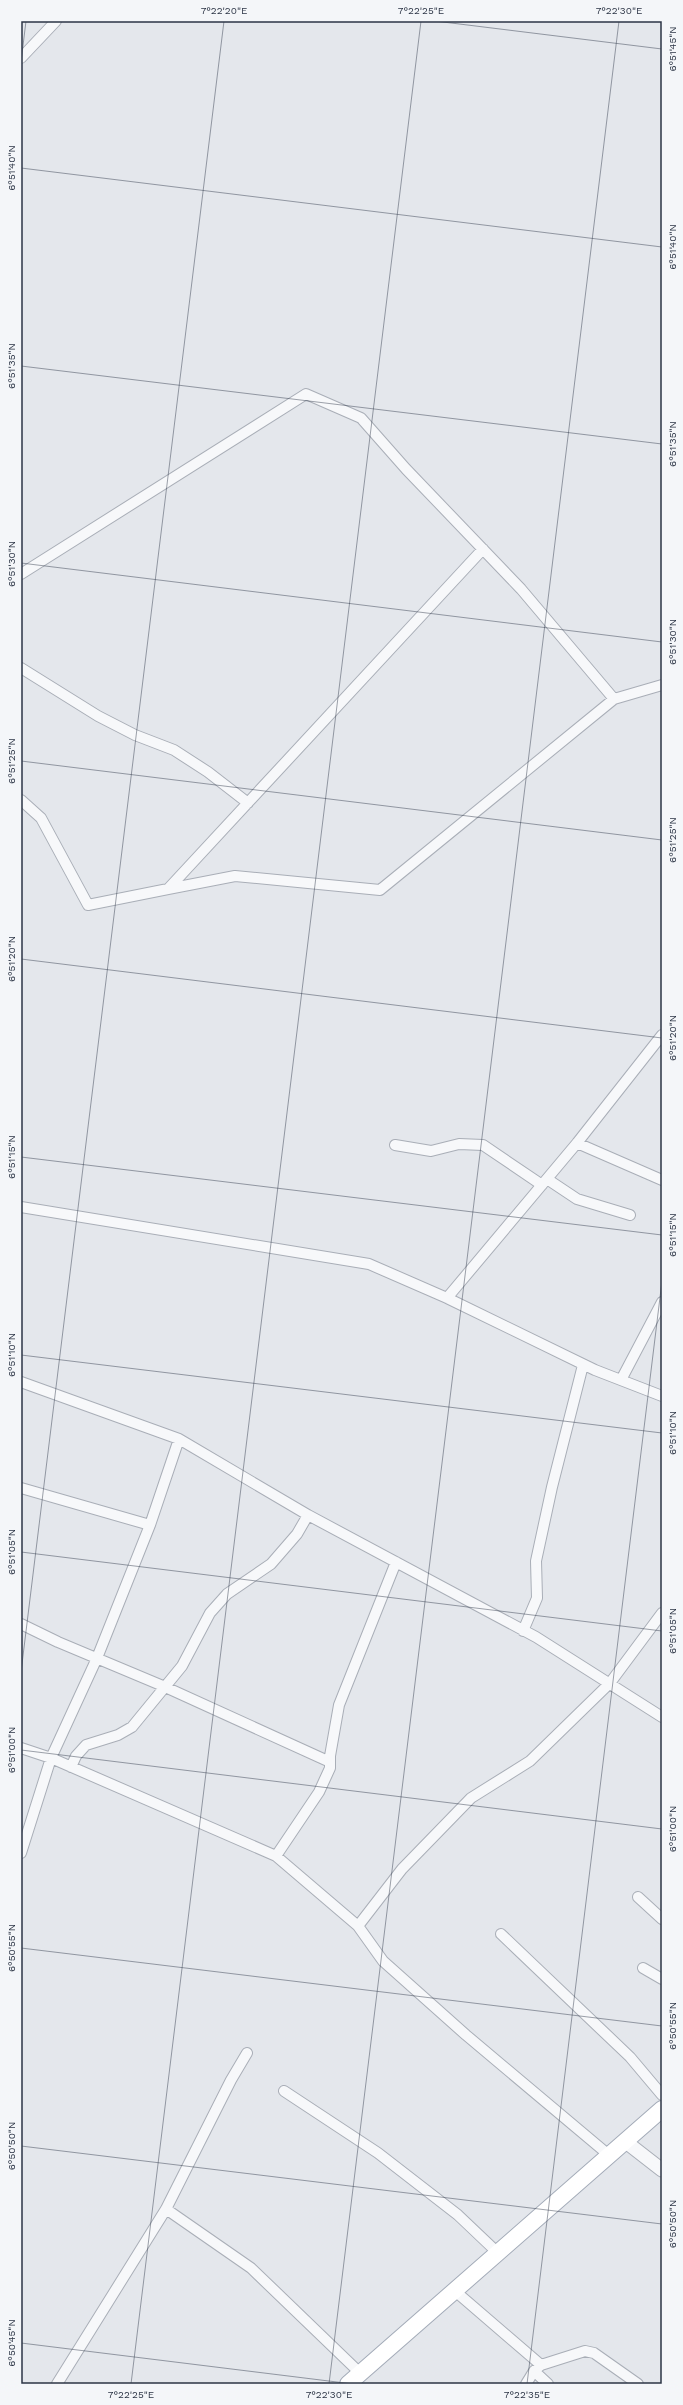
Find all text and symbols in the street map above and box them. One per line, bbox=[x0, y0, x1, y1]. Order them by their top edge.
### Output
text: 7°22'20"E bbox=[201, 5, 247, 16]
text: 7°22'25"E bbox=[398, 5, 444, 16]
text: 7°22'30"E bbox=[596, 5, 642, 16]
text: 6°51'45"N bbox=[667, 26, 678, 72]
text: 6°51'40"N bbox=[6, 145, 17, 191]
text: 6°51'40"N bbox=[667, 224, 678, 270]
text: 6°51'35"N bbox=[6, 343, 17, 389]
text: 6°51'35"N bbox=[667, 421, 678, 467]
text: 6°51'30"N bbox=[6, 541, 17, 587]
text: 6°51'30"N bbox=[667, 619, 678, 665]
text: 6°51'25"N bbox=[6, 738, 17, 784]
text: 6°51'25"N bbox=[667, 817, 678, 863]
text: 6°51'20"N bbox=[6, 936, 17, 982]
text: 6°51'20"N bbox=[667, 1015, 678, 1061]
text: 6°51'15"N bbox=[6, 1135, 17, 1179]
text: 6°51'15"N bbox=[667, 1213, 678, 1257]
text: 6°51'10"N bbox=[6, 1333, 17, 1377]
text: 6°51'10"N bbox=[667, 1411, 678, 1455]
text: 6°51'05"N bbox=[6, 1529, 17, 1575]
text: 6°51'05"N bbox=[667, 1608, 678, 1654]
text: 6°51'00"N bbox=[6, 1727, 17, 1773]
text: 6°51'00"N bbox=[667, 1806, 678, 1852]
text: 6°50'55"N bbox=[6, 1924, 17, 1972]
text: 6°50'55"N bbox=[667, 2002, 678, 2050]
text: 6°50'50"N bbox=[6, 2122, 17, 2170]
text: 6°50'50"N bbox=[667, 2200, 678, 2248]
text: 6°50'45"N bbox=[6, 2319, 17, 2367]
text: 7°22'25"E bbox=[108, 2389, 154, 2400]
text: 7°22'30"E bbox=[306, 2389, 352, 2400]
text: 7°22'35"E bbox=[504, 2389, 550, 2400]

